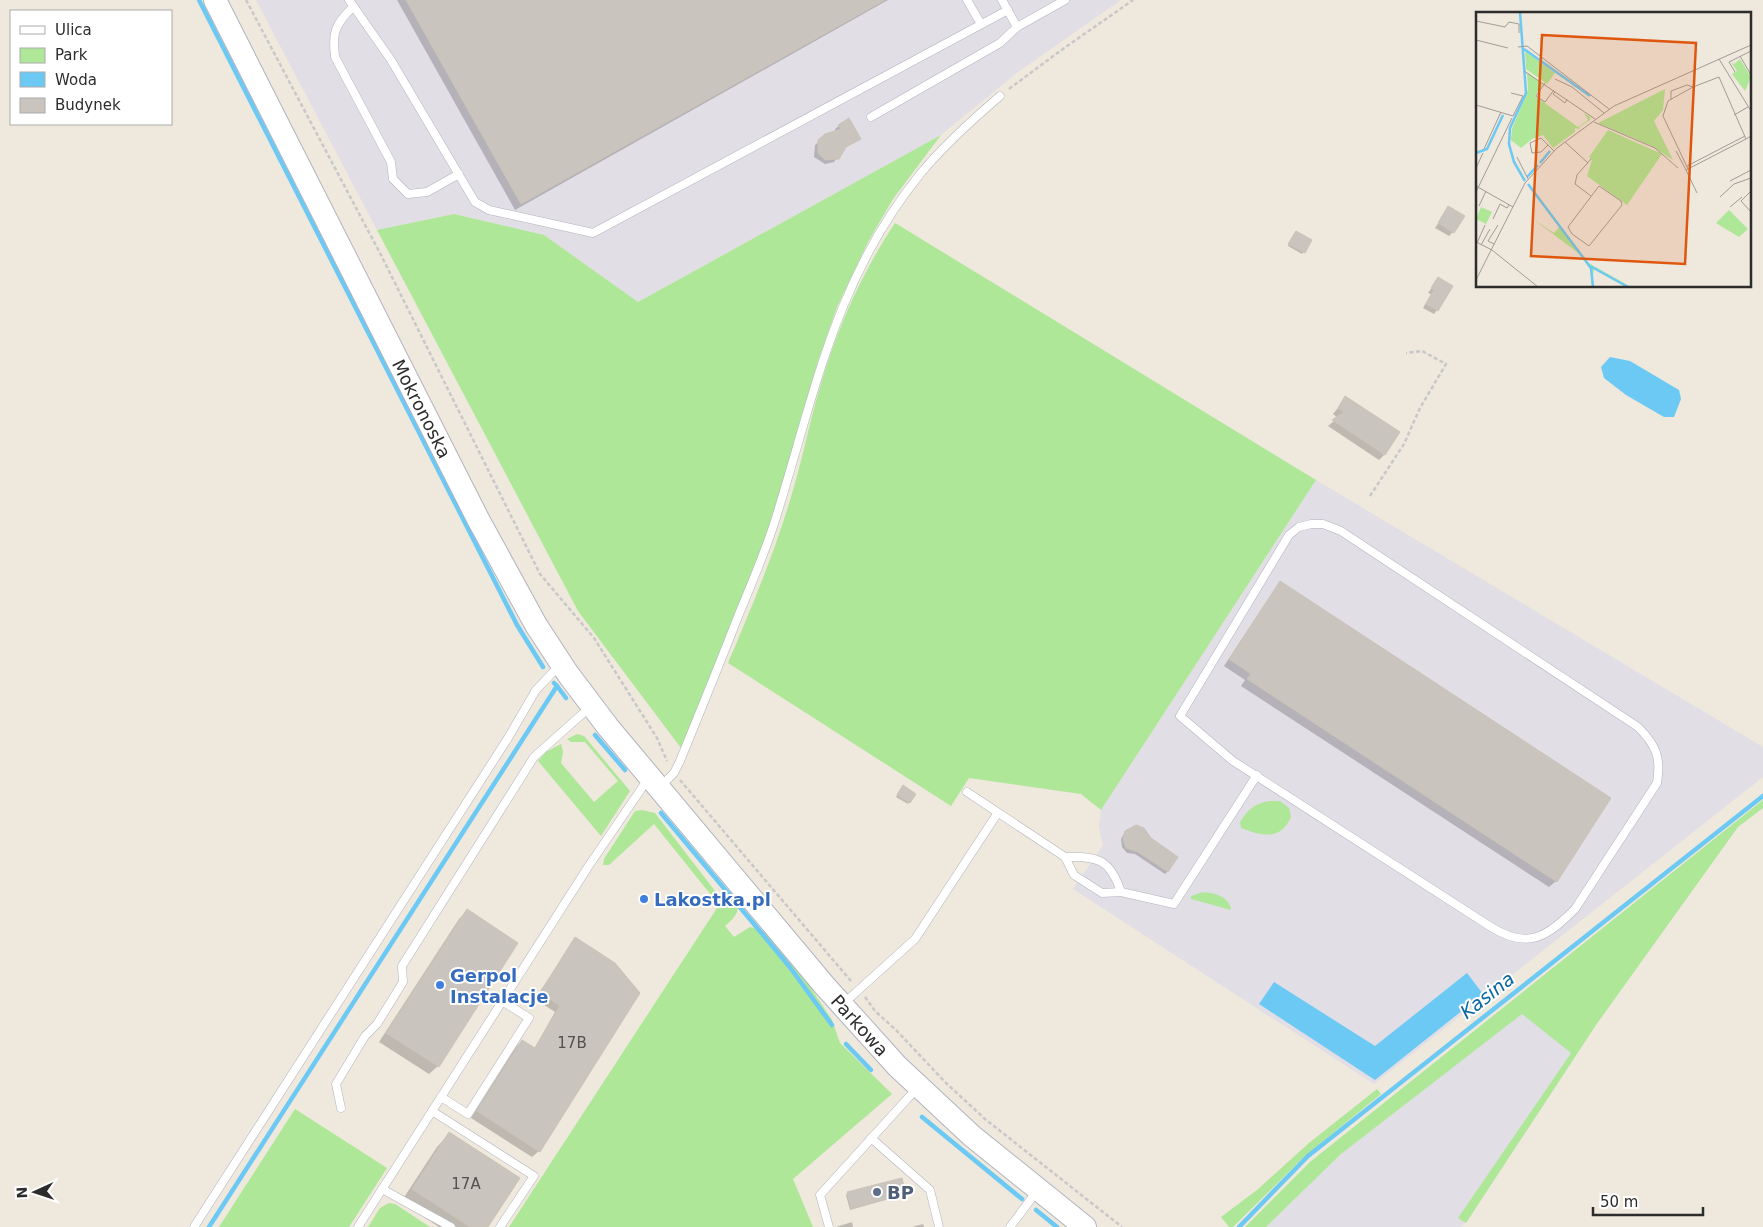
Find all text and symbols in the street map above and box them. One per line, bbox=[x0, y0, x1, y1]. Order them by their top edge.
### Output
legend bbox=[10, 10, 172, 125]
inset map bbox=[1476, 12, 1750, 288]
text: Ulica bbox=[55, 21, 92, 39]
text: Park bbox=[55, 46, 88, 64]
text: Woda bbox=[55, 71, 97, 89]
text: Budynek bbox=[55, 96, 121, 114]
street label: Mokronoska bbox=[388, 356, 456, 461]
place label: Lakostka.pl bbox=[654, 889, 771, 910]
marker: Lakostka.pl bbox=[638, 893, 650, 905]
place label: Gerpol Instalacje bbox=[450, 965, 548, 1007]
water label: Kasina bbox=[1456, 967, 1518, 1023]
marker: Gerpol Instalacje bbox=[434, 979, 446, 991]
street label: Parkowa bbox=[827, 990, 893, 1060]
house number: 17B bbox=[557, 1034, 587, 1052]
north arrow bbox=[10, 1167, 60, 1217]
house number: 17A bbox=[451, 1175, 481, 1193]
place label: BP bbox=[887, 1182, 914, 1203]
scale bar bbox=[1593, 1184, 1703, 1216]
text: N bbox=[14, 1186, 30, 1199]
marker: BP bbox=[871, 1186, 883, 1198]
text: 50 m bbox=[1600, 1193, 1638, 1211]

